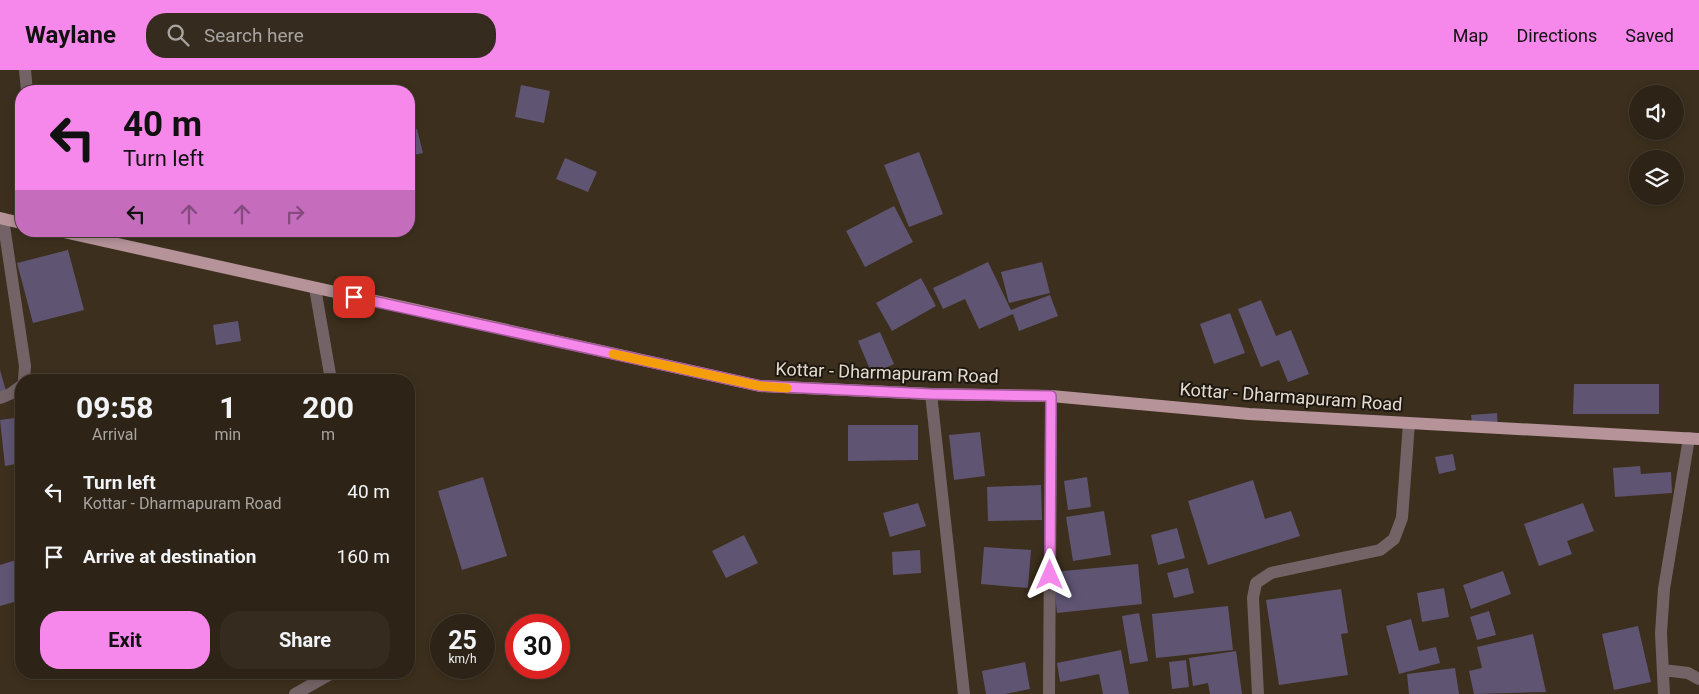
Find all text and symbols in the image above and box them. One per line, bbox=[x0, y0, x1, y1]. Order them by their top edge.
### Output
search box bbox=[146, 13, 496, 58]
text: Waylane bbox=[25, 21, 116, 49]
icon: search bbox=[164, 21, 192, 49]
text: Search here bbox=[204, 24, 304, 47]
text: Map bbox=[1453, 25, 1488, 46]
text: Directions bbox=[1516, 25, 1597, 46]
text: Saved bbox=[1625, 25, 1674, 46]
map controls bbox=[1629, 85, 1684, 205]
button: sound bbox=[1629, 85, 1684, 140]
text: 40 m bbox=[123, 104, 202, 145]
icon: left bbox=[40, 105, 105, 170]
text: Turn left bbox=[123, 146, 204, 171]
button: layers bbox=[1629, 150, 1684, 205]
icon: left bbox=[122, 200, 150, 228]
icon: ahead bbox=[175, 200, 203, 228]
icon: ahead bbox=[228, 200, 256, 228]
icon: right bbox=[281, 200, 309, 228]
pin bbox=[333, 276, 375, 318]
icon: arrive bbox=[340, 283, 368, 311]
street label: Kottar - Dharmapuram Road bbox=[775, 358, 999, 387]
street label: Kottar - Dharmapuram Road bbox=[1179, 378, 1403, 415]
text: 09:58 bbox=[76, 390, 153, 425]
text: 1 bbox=[219, 390, 236, 425]
text: 200 bbox=[302, 390, 354, 425]
text: Arrival bbox=[92, 425, 137, 444]
text: min bbox=[214, 425, 241, 444]
text: m bbox=[321, 425, 335, 444]
text: Turn left bbox=[83, 471, 156, 494]
icon: left bbox=[40, 478, 68, 506]
text: 40 m bbox=[347, 480, 390, 503]
text: Kottar - Dharmapuram Road bbox=[83, 494, 281, 513]
icon: arrive bbox=[40, 543, 68, 571]
text: Arrive at destination bbox=[83, 545, 256, 568]
text: 160 m bbox=[337, 545, 390, 568]
position arrow bbox=[1023, 548, 1075, 600]
button: Exit bbox=[40, 611, 210, 669]
button: Share bbox=[220, 611, 390, 669]
speed limit sign: 30 bbox=[505, 614, 570, 679]
text: 25 bbox=[448, 626, 477, 655]
text: km/h bbox=[448, 652, 477, 666]

